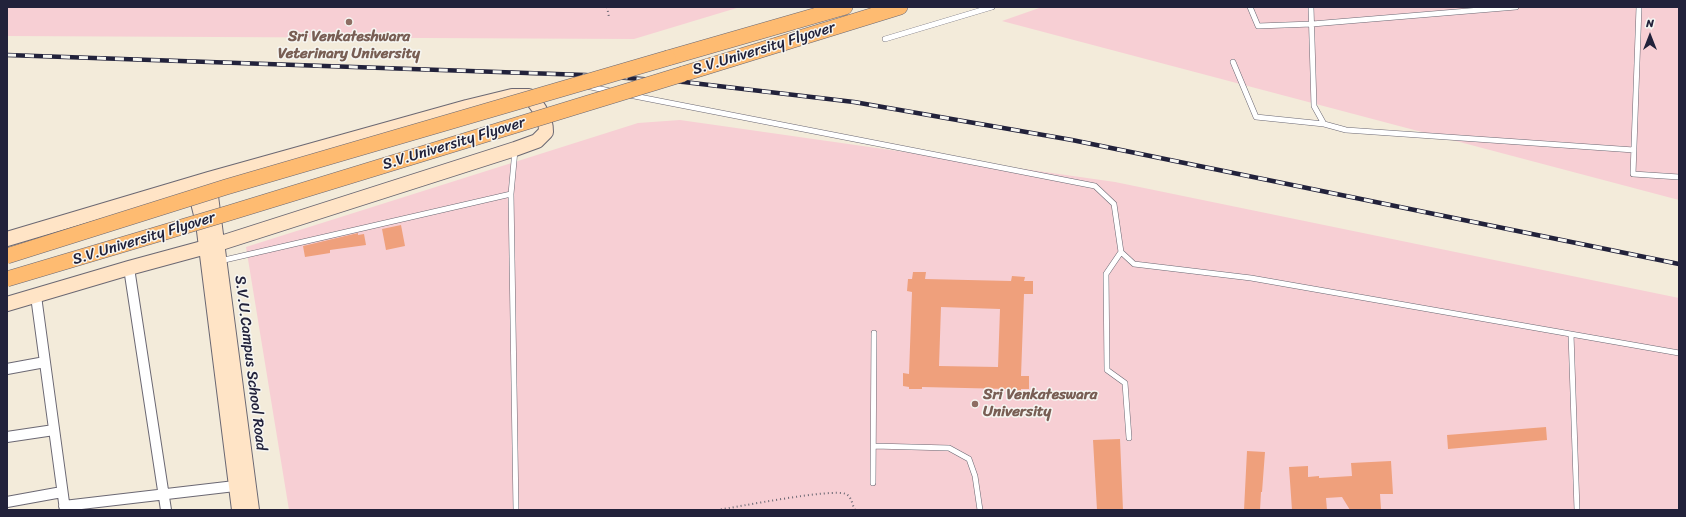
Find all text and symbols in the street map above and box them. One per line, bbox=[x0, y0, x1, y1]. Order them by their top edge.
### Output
text: N bbox=[1646, 14, 1654, 33]
north arrow bbox=[1630, 16, 1670, 56]
marker: Sri Venkateshwara Veterinary University bbox=[344, 17, 354, 27]
street label: S.V.University Flyover bbox=[690, 19, 838, 79]
place label: Sri Venkateshwara Veterinary University bbox=[278, 28, 420, 63]
street label: S.V.University Flyover bbox=[380, 114, 528, 174]
street label: S.V.University Flyover bbox=[70, 209, 218, 269]
street label: S.V.U.Campus School Road bbox=[230, 274, 270, 452]
place label: Sri Venkateswara University bbox=[983, 386, 1097, 421]
marker: Sri Venkateswara University bbox=[970, 399, 980, 409]

